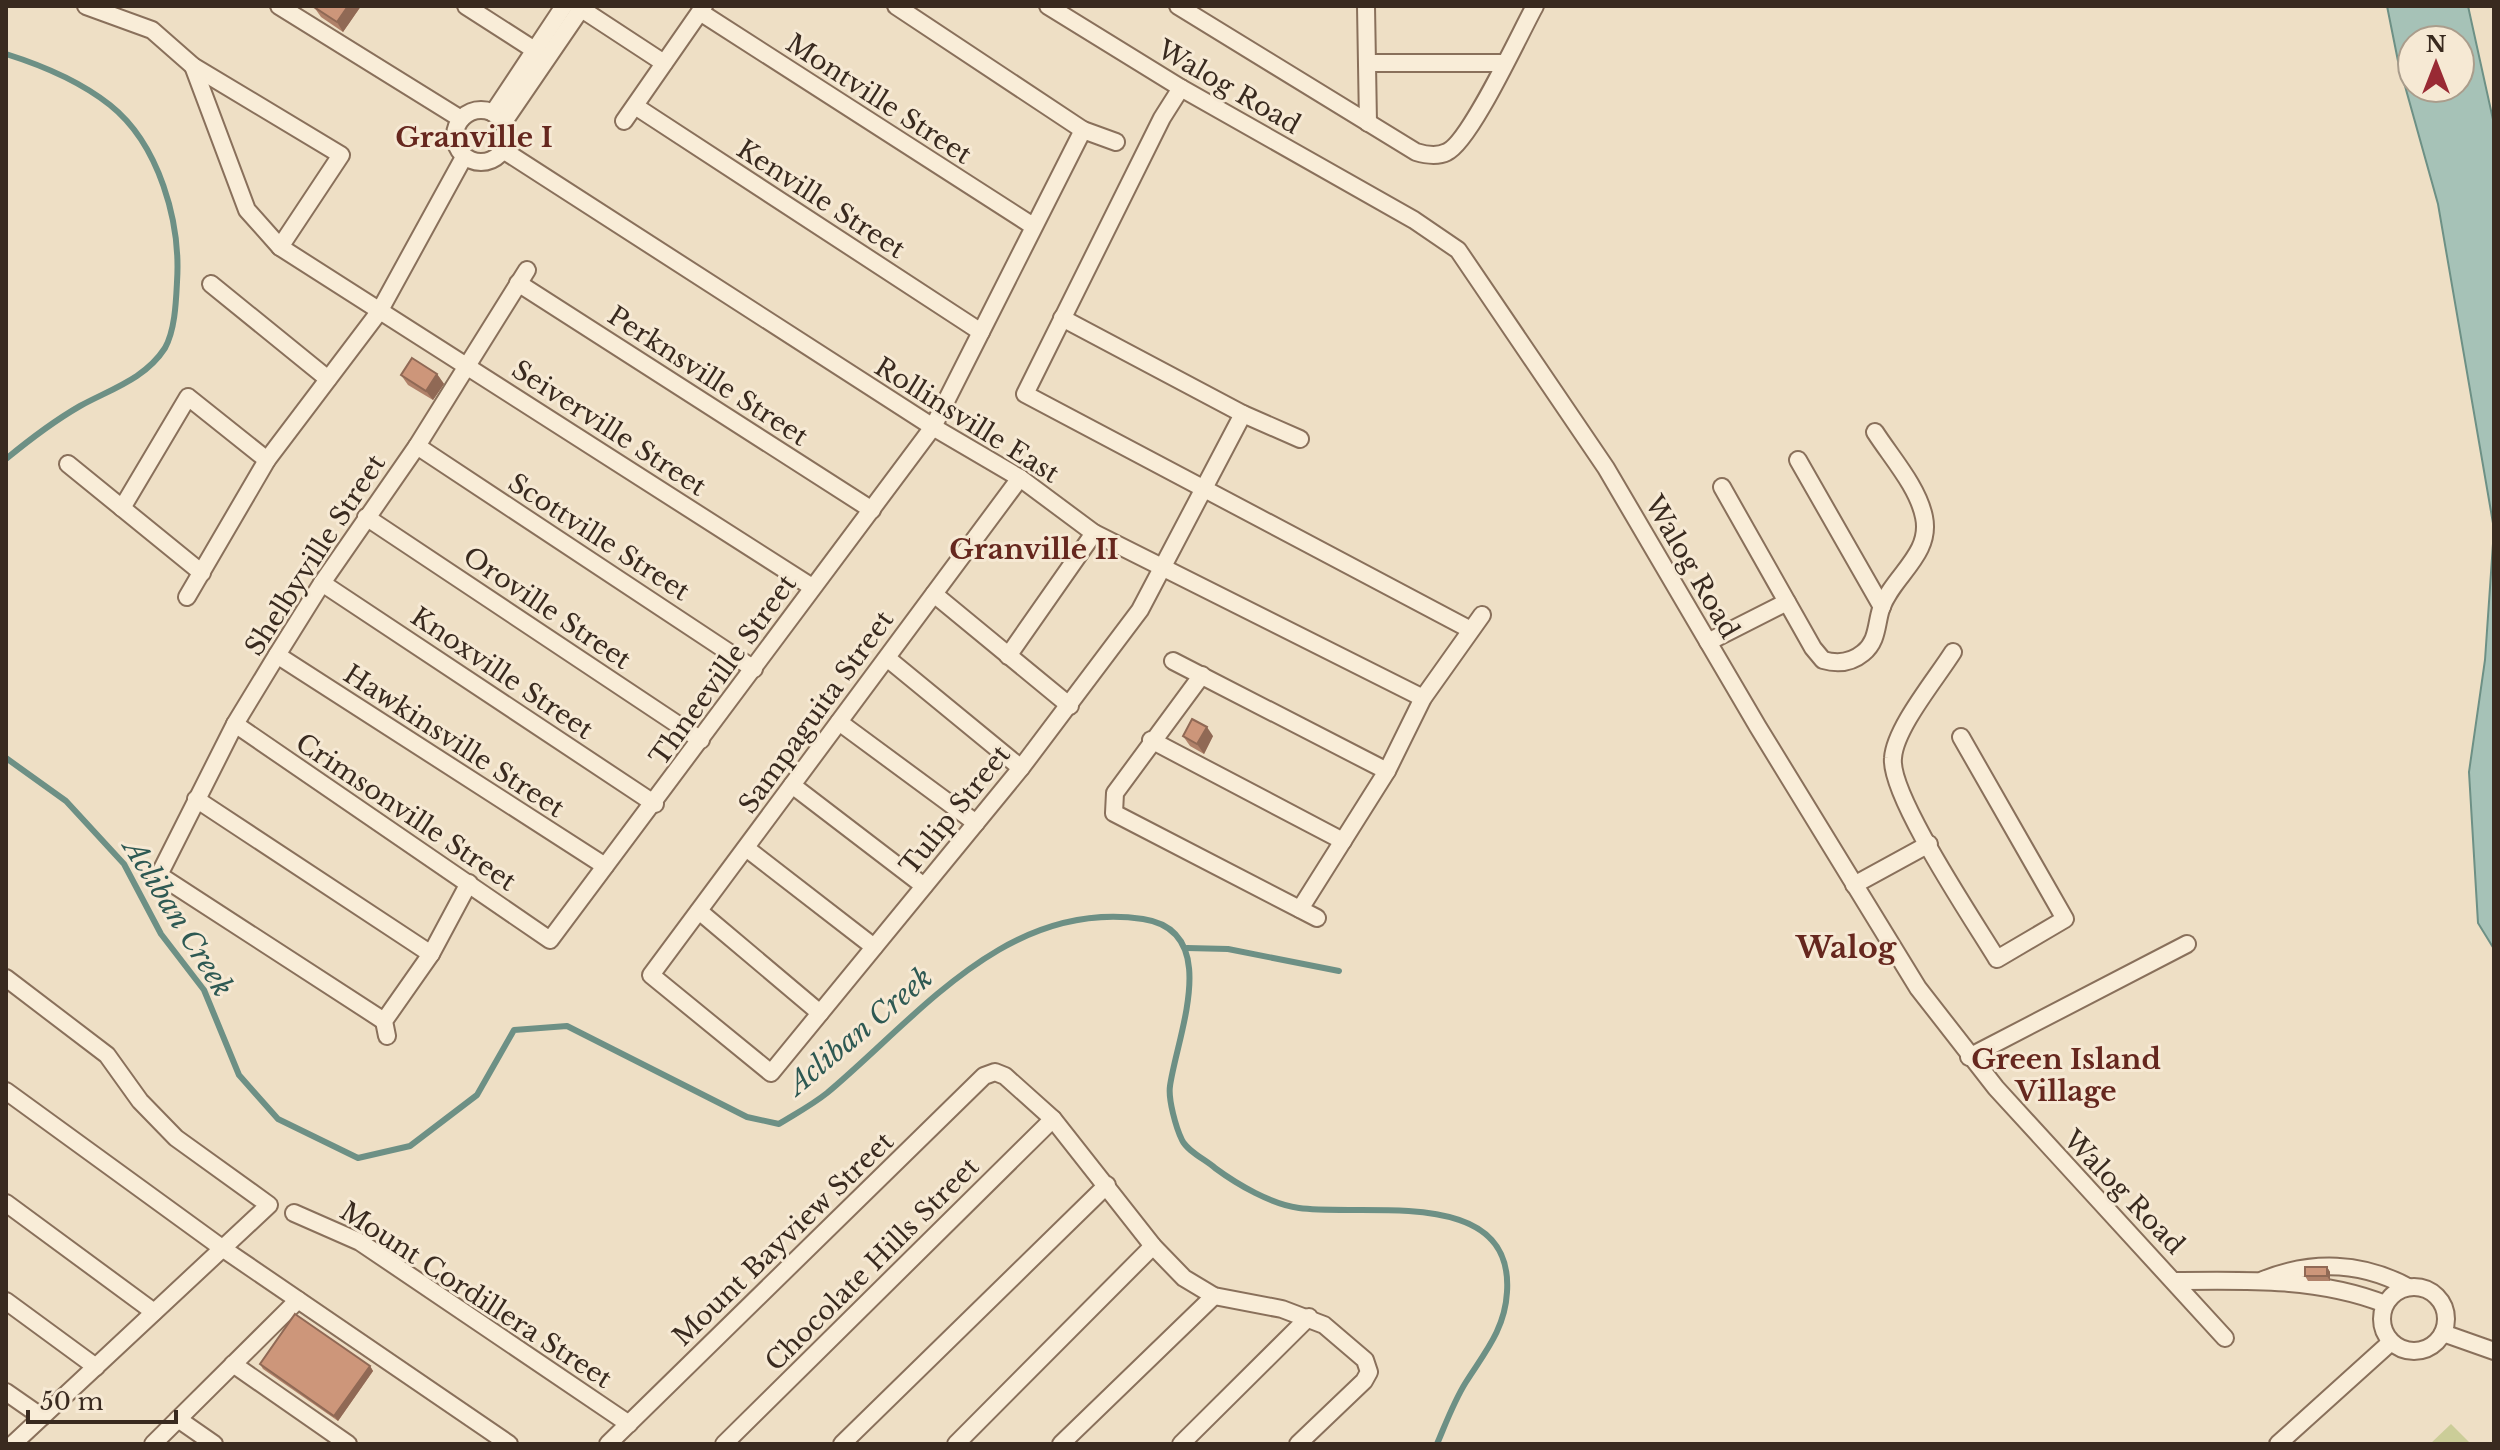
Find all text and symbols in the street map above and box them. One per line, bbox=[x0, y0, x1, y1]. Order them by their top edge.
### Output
north arrow bbox=[2396, 24, 2476, 104]
street label: Montville Street bbox=[780, 27, 978, 171]
text: N bbox=[2426, 31, 2447, 58]
street label: Walog Road bbox=[1151, 33, 1306, 141]
district label: Granville I bbox=[395, 120, 553, 155]
street label: Kenville Street bbox=[731, 133, 911, 265]
street label: Perknsville Street bbox=[602, 299, 814, 453]
street label: Rollinsville East bbox=[869, 350, 1065, 490]
street label: Seiverville Street bbox=[506, 353, 712, 503]
street label: Shelbyville Street bbox=[238, 448, 392, 662]
street label: Scottville Street bbox=[502, 467, 696, 608]
street label: Walog Road bbox=[1638, 489, 1746, 644]
district label: Granville II bbox=[949, 532, 1119, 567]
street label: Oroville Street bbox=[457, 540, 637, 676]
street label: Thneeville Street bbox=[643, 568, 803, 772]
street label: Knoxville Street bbox=[405, 600, 599, 746]
street label: Sampaguita Street bbox=[732, 604, 900, 820]
street label: Hawkinsville Street bbox=[338, 658, 570, 824]
street label: Crimsonville Street bbox=[290, 726, 522, 898]
street label: Tulip Street bbox=[893, 739, 1017, 881]
water label: Acliban Creek bbox=[114, 830, 240, 1003]
district label: Walog bbox=[1795, 929, 1897, 966]
water label: Acliban Creek bbox=[777, 960, 940, 1104]
district label: Green Island Village bbox=[1971, 1042, 2161, 1109]
street label: Walog Road bbox=[2056, 1123, 2191, 1261]
street label: Mount Bayview Street bbox=[666, 1125, 900, 1353]
street label: Chocolate Hills Street bbox=[758, 1150, 986, 1378]
street label: Mount Cordillera Street bbox=[334, 1195, 618, 1395]
scale bar bbox=[28, 1374, 176, 1424]
text: 50 m bbox=[40, 1387, 104, 1416]

